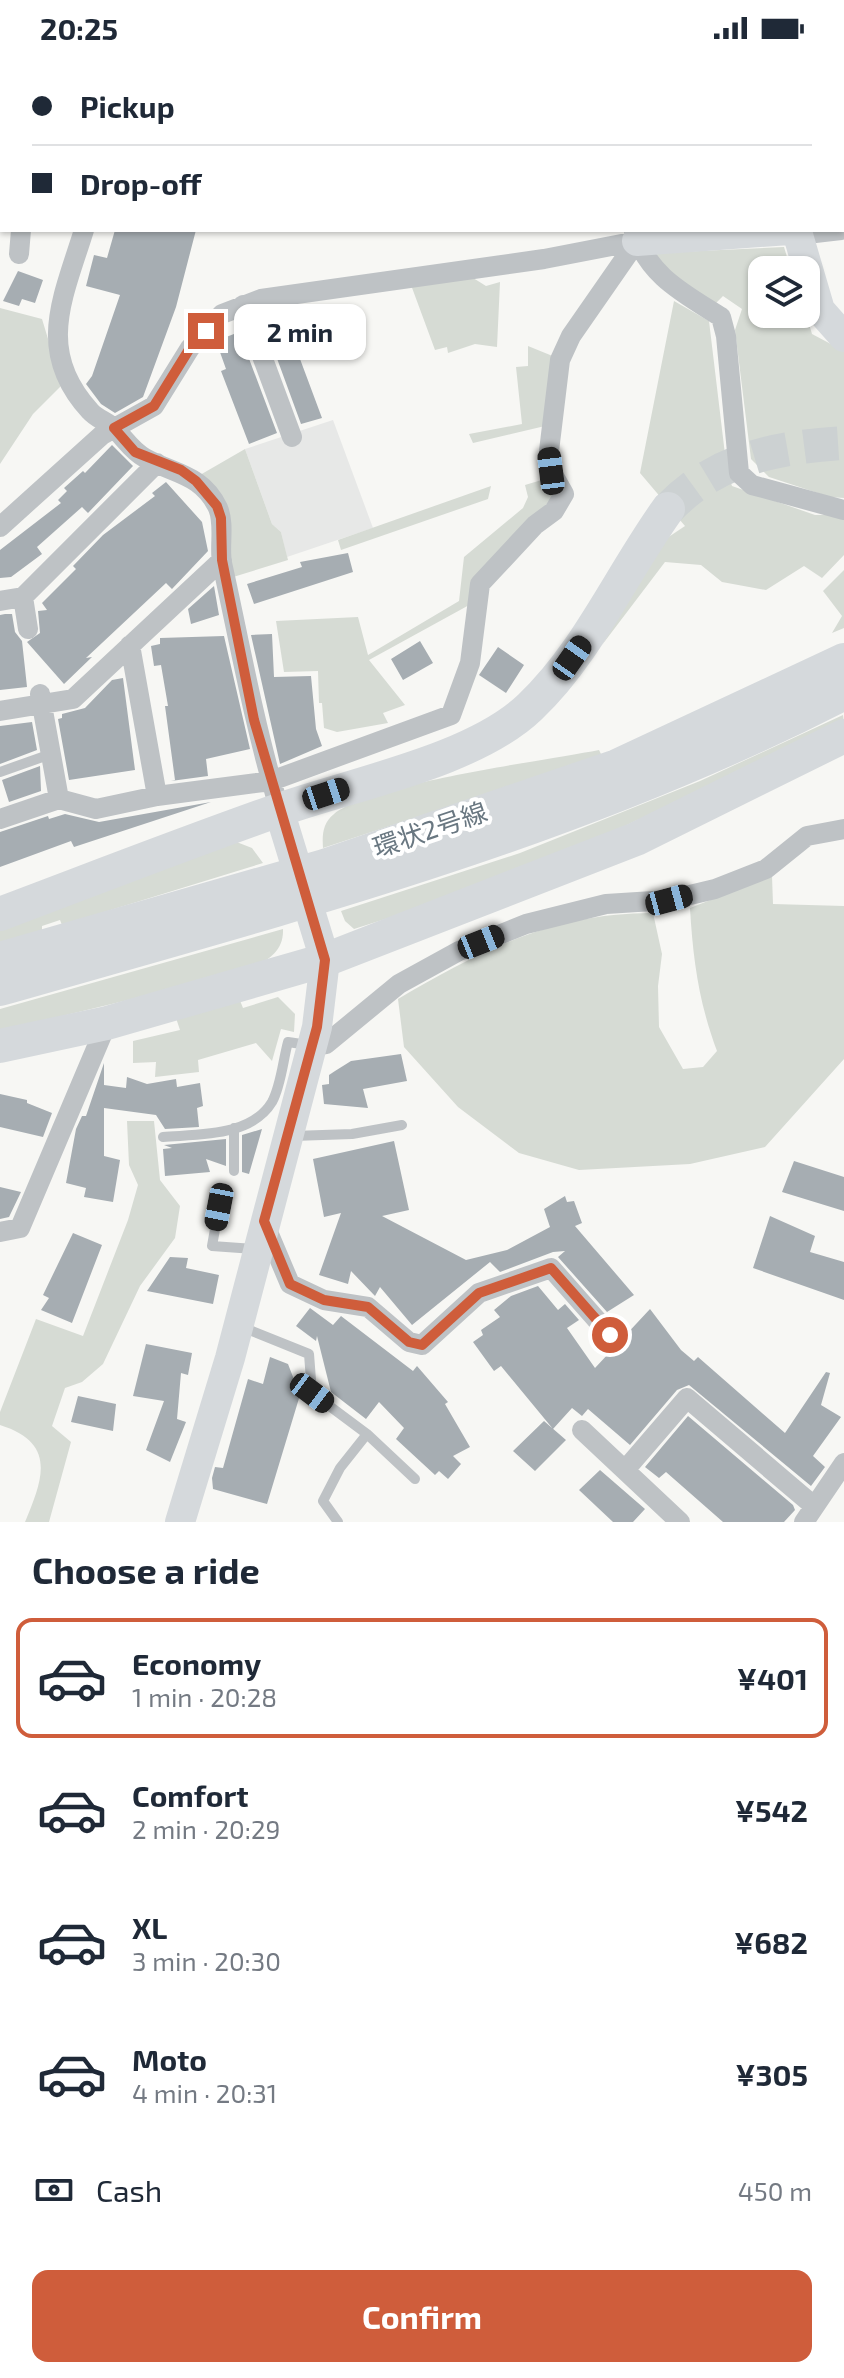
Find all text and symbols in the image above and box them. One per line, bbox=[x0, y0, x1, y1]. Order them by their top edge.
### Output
text: 20:25 bbox=[40, 10, 118, 46]
text: Pickup bbox=[80, 88, 175, 124]
text: Drop-off bbox=[80, 165, 202, 201]
map controls bbox=[748, 256, 820, 328]
button: layers bbox=[748, 256, 820, 328]
callout: 2 min bbox=[234, 303, 366, 359]
route end bbox=[188, 313, 224, 349]
text: 2 min bbox=[267, 316, 333, 347]
car bbox=[536, 446, 566, 496]
car bbox=[548, 631, 596, 685]
car bbox=[299, 775, 353, 813]
street label: 環状2号線 bbox=[368, 795, 491, 863]
car bbox=[643, 882, 695, 918]
car bbox=[454, 922, 508, 962]
car bbox=[203, 1181, 235, 1233]
route start bbox=[592, 1317, 628, 1353]
car bbox=[286, 1369, 338, 1417]
text: Choose a ride bbox=[32, 1548, 260, 1591]
icon: car bbox=[36, 1642, 108, 1714]
text: Economy bbox=[132, 1645, 261, 1681]
text: ¥401 bbox=[737, 1660, 808, 1696]
text: 1 min · 20:28 bbox=[132, 1681, 277, 1712]
icon: car bbox=[36, 1774, 108, 1846]
text: Comfort bbox=[132, 1777, 249, 1813]
text: ¥542 bbox=[735, 1792, 808, 1828]
text: 2 min · 20:29 bbox=[132, 1813, 280, 1844]
icon: car bbox=[36, 1906, 108, 1978]
text: XL bbox=[132, 1909, 167, 1945]
text: ¥682 bbox=[734, 1924, 808, 1960]
text: 3 min · 20:30 bbox=[132, 1945, 281, 1976]
icon: car bbox=[36, 2038, 108, 2110]
text: Moto bbox=[132, 2041, 207, 2077]
text: ¥305 bbox=[736, 2056, 808, 2092]
text: 4 min · 20:31 bbox=[132, 2077, 277, 2108]
icon: cash bbox=[32, 2168, 76, 2212]
text: Cash bbox=[96, 2172, 162, 2208]
text: 450 m bbox=[738, 2175, 812, 2206]
button: Confirm bbox=[32, 2270, 812, 2362]

